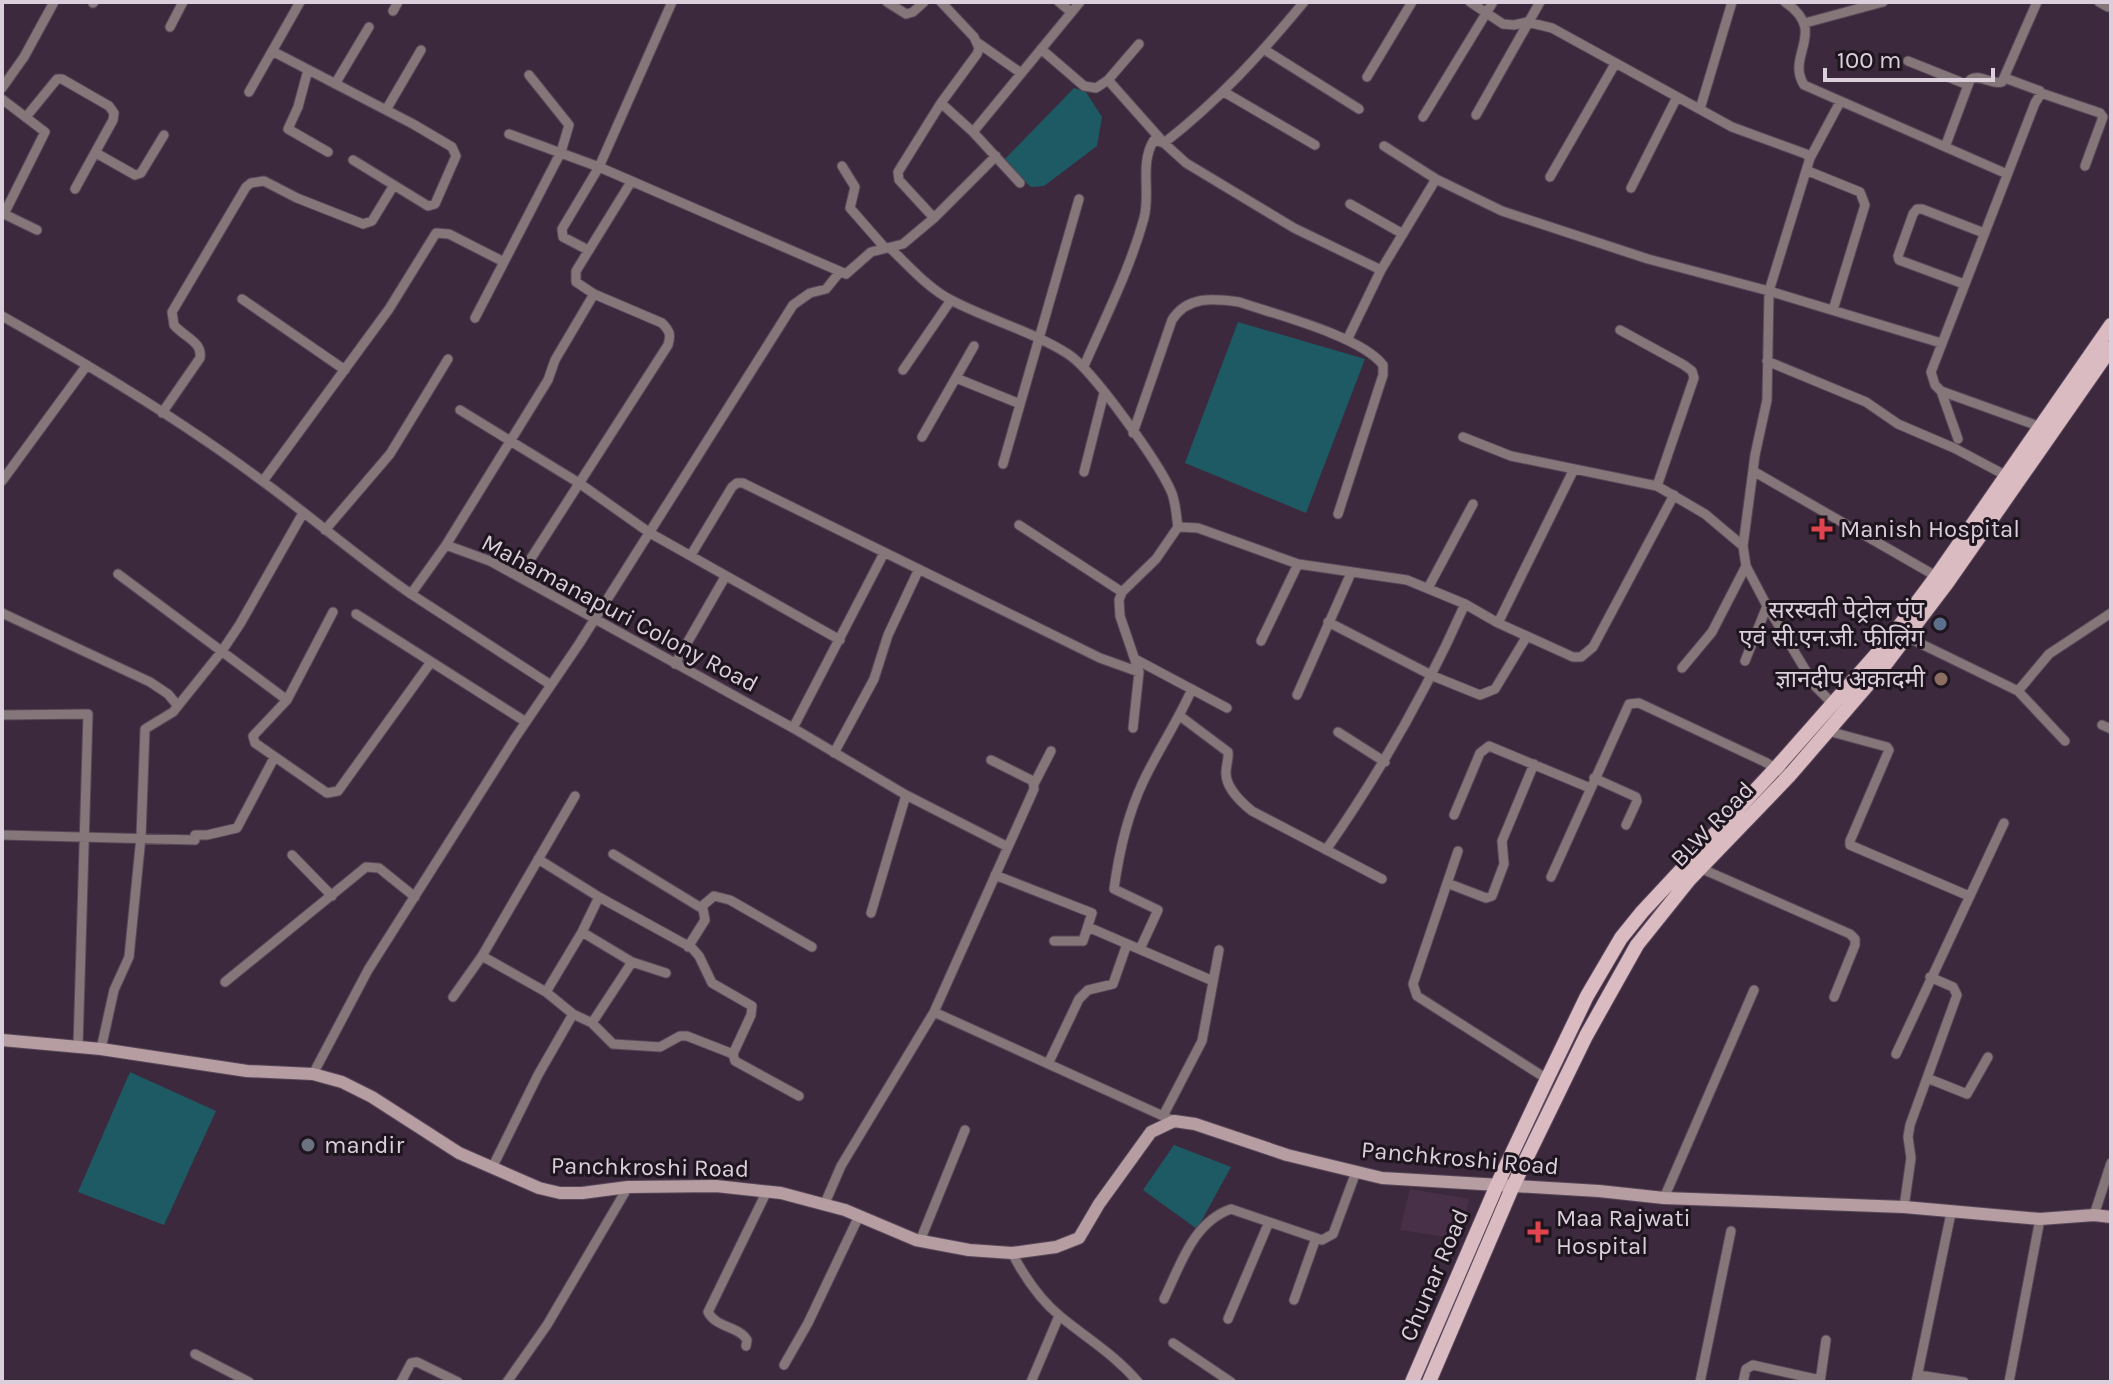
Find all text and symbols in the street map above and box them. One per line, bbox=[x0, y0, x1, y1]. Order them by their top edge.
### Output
scale bar bbox=[1825, 32, 1993, 82]
text: 100 m bbox=[1837, 46, 1902, 74]
place label: Manish Hospital bbox=[1840, 515, 2020, 543]
marker: Manish Hospital bbox=[1811, 518, 1833, 540]
street label: Mahamanapuri Colony Road bbox=[477, 528, 763, 698]
place label: सरस्वती पेट्रोल पंप एवं सी.एन.जी. फीलिंग bbox=[1739, 596, 1924, 652]
marker: सरस्वती पेट्रोल पंप एवं सी.एन.जी. फीलिंग bbox=[1931, 615, 1949, 633]
place label: ज्ञानदीप अकादमी bbox=[1775, 665, 1926, 693]
marker: ज्ञानदीप अकादमी bbox=[1932, 670, 1950, 688]
street label: BLW Road bbox=[1665, 776, 1759, 872]
place label: mandir bbox=[324, 1131, 405, 1159]
street label: Panchkroshi Road bbox=[1360, 1135, 1560, 1181]
marker: mandir bbox=[299, 1136, 317, 1154]
street label: Panchkroshi Road bbox=[551, 1151, 749, 1183]
place label: Maa Rajwati Hospital bbox=[1556, 1204, 1691, 1260]
street label: Chunar Road bbox=[1394, 1205, 1474, 1345]
marker: Maa Rajwati Hospital bbox=[1527, 1221, 1549, 1243]

